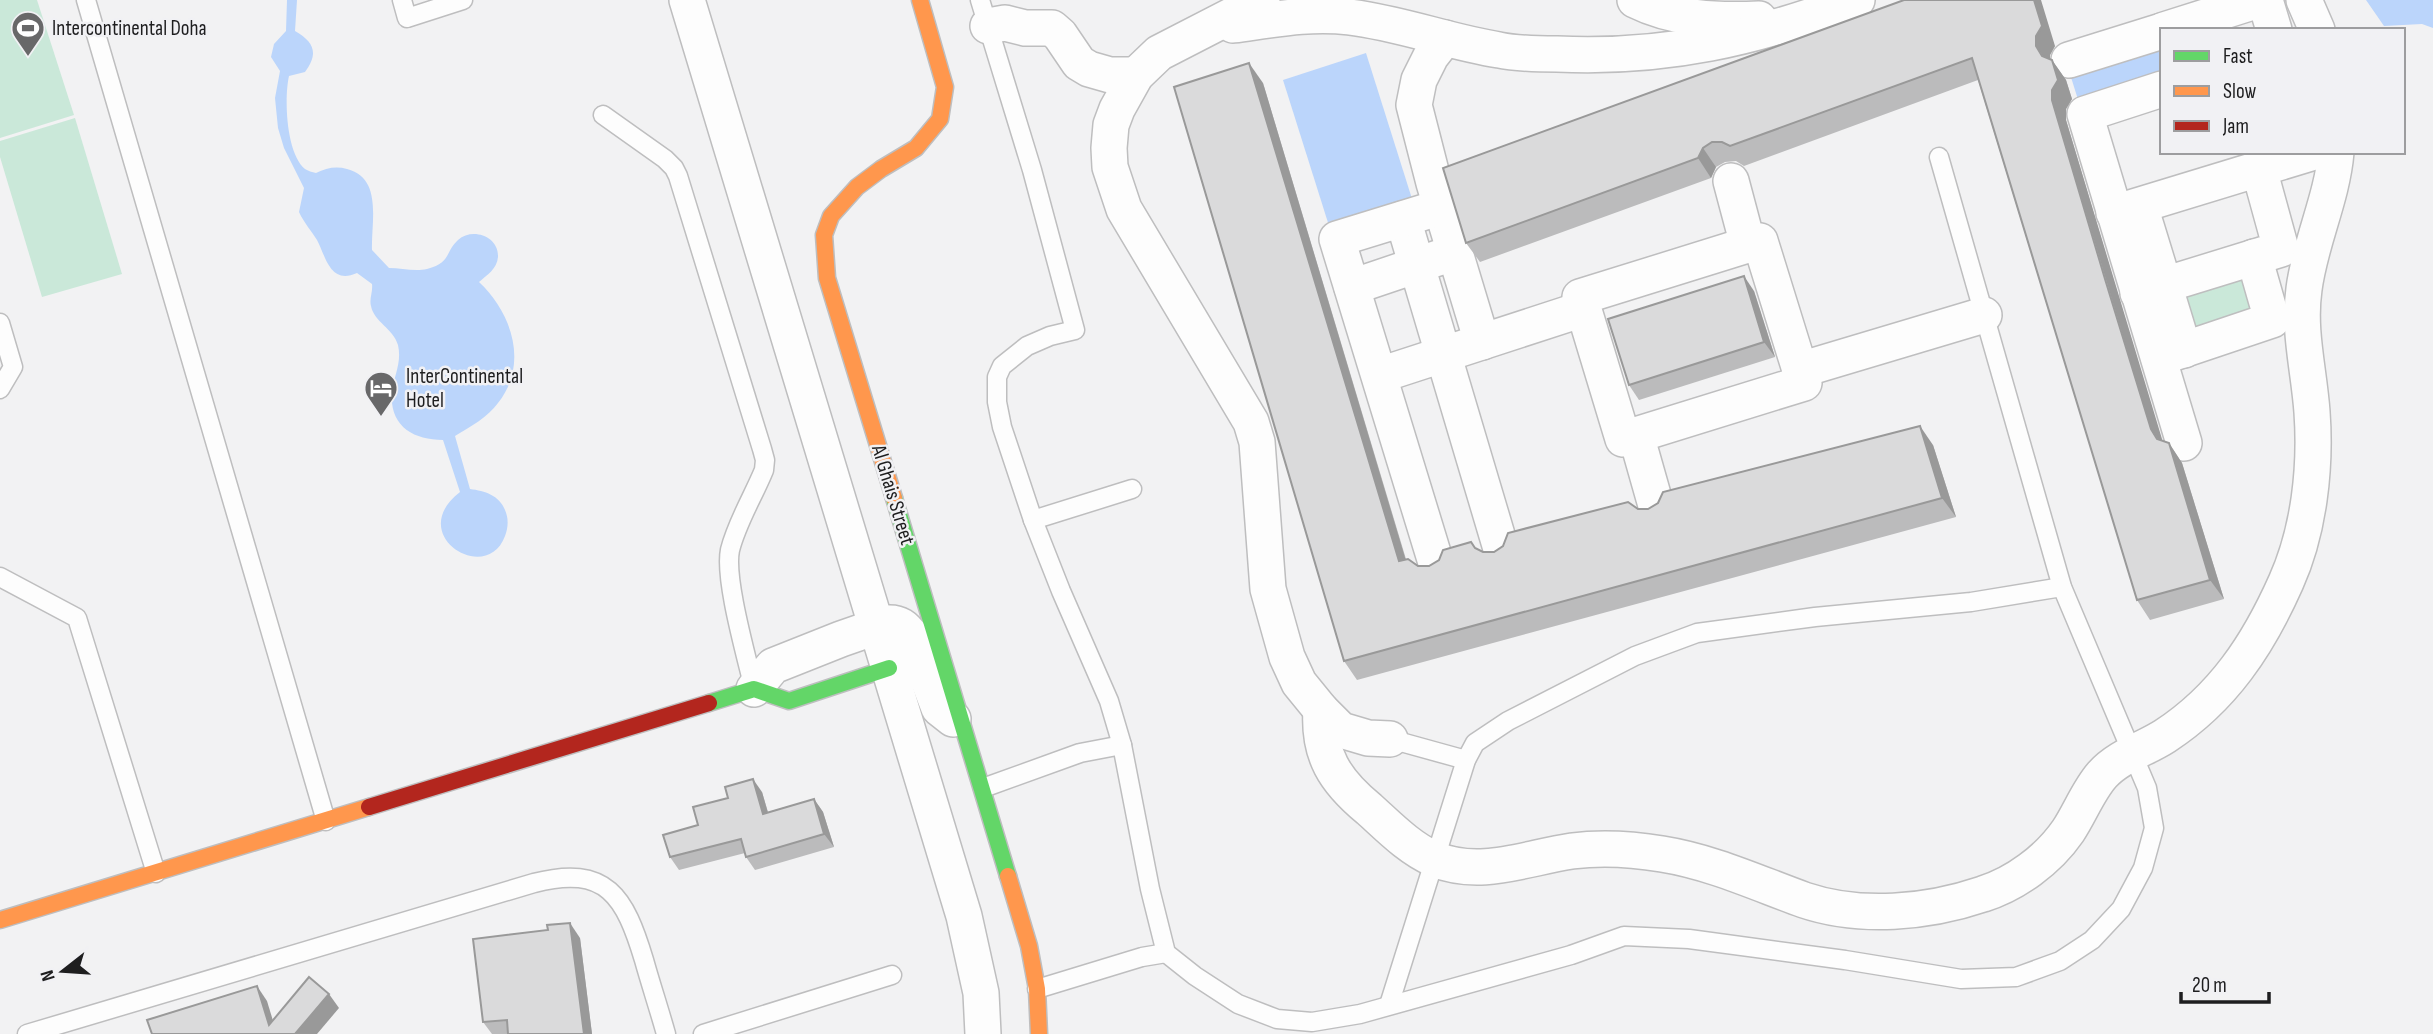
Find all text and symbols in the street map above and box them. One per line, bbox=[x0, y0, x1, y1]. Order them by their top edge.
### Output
sports icon: Intercontinental Doha bbox=[9, 9, 47, 58]
place label: Intercontinental Doha bbox=[52, 16, 207, 41]
legend bbox=[2160, 28, 2405, 154]
text: Fast bbox=[2223, 44, 2253, 69]
text: Slow bbox=[2223, 79, 2257, 104]
text: Jam bbox=[2222, 114, 2249, 139]
place label: InterContinental Hotel bbox=[406, 364, 523, 413]
hotel icon: InterContinental Hotel bbox=[362, 369, 400, 418]
street label: Al Ghais Street bbox=[866, 441, 920, 548]
north arrow bbox=[28, 936, 98, 1006]
scale bar bbox=[2181, 960, 2268, 1004]
text: N bbox=[36, 967, 61, 984]
text: 20 m bbox=[2192, 973, 2227, 998]

